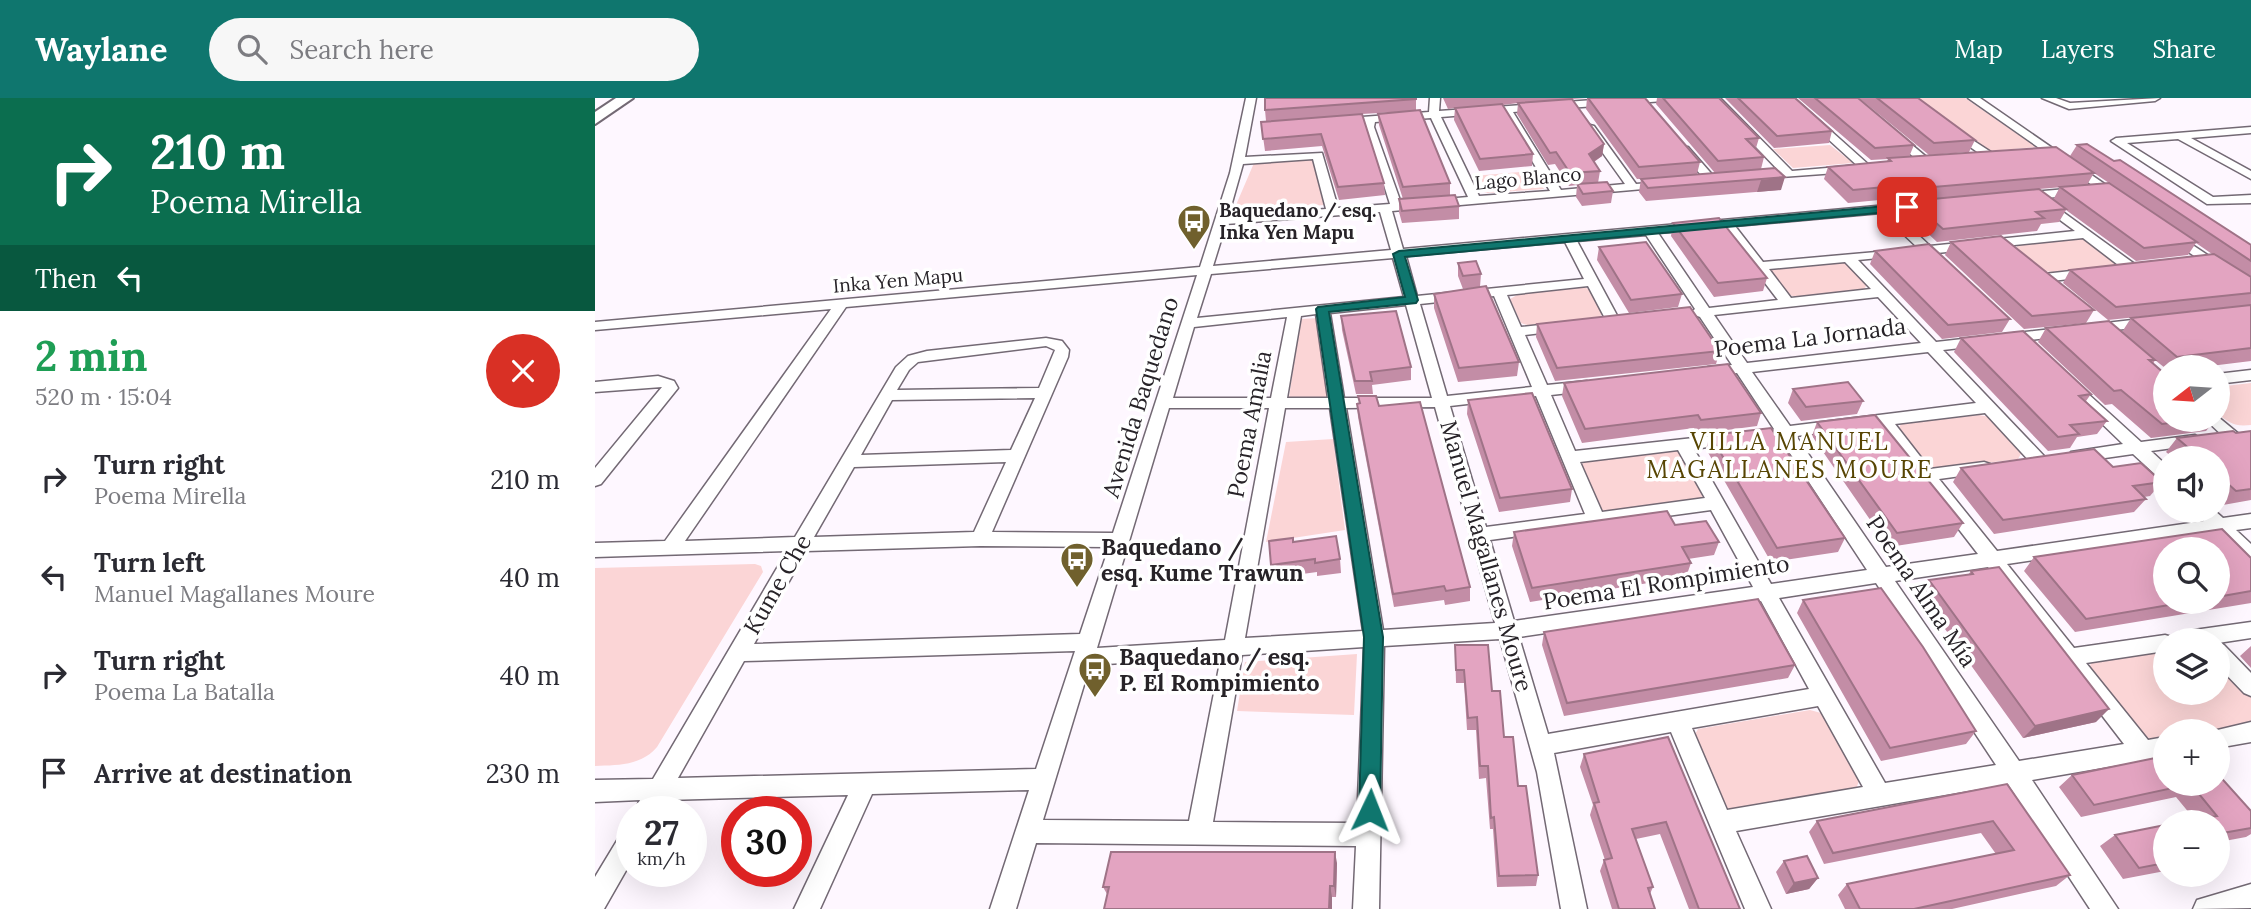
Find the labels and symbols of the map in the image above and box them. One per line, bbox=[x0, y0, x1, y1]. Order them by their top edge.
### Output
street label: Lago Blanco bbox=[1474, 161, 1582, 195]
pin bbox=[1877, 177, 1937, 237]
place label: Baquedano / esq. Inka Yen Mapu bbox=[1219, 198, 1377, 244]
bus stop icon: Baquedano / esq. Inka Yen Mapu bbox=[1175, 202, 1213, 251]
street label: Inka Yen Mapu bbox=[832, 262, 964, 298]
street label: Avenida Baquedano bbox=[1095, 293, 1184, 502]
street label: Poema La Jornada bbox=[1712, 311, 1908, 363]
street label: Poema Amalia bbox=[1221, 348, 1278, 500]
north arrow bbox=[2153, 355, 2229, 432]
street label: Manuel Magallanes Moure bbox=[1434, 417, 1540, 695]
district label: VILLA MANUEL MAGALLANES MOURE bbox=[1646, 426, 1934, 485]
street label: Poema Alma Mía bbox=[1861, 510, 1983, 672]
street label: Kume Che bbox=[737, 529, 817, 639]
place label: Baquedano / esq. Kume Trawun bbox=[1101, 532, 1304, 587]
bus stop icon: Baquedano / esq. Kume Trawun bbox=[1058, 540, 1096, 589]
street label: Poema El Rompimiento bbox=[1541, 548, 1791, 616]
place label: Baquedano / esq. P. El Rompimiento bbox=[1119, 642, 1320, 697]
bus stop icon: Baquedano / esq. P. El Rompimiento bbox=[1076, 650, 1114, 699]
position arrow bbox=[1333, 773, 1407, 847]
speed limit sign: 30 bbox=[721, 796, 812, 887]

